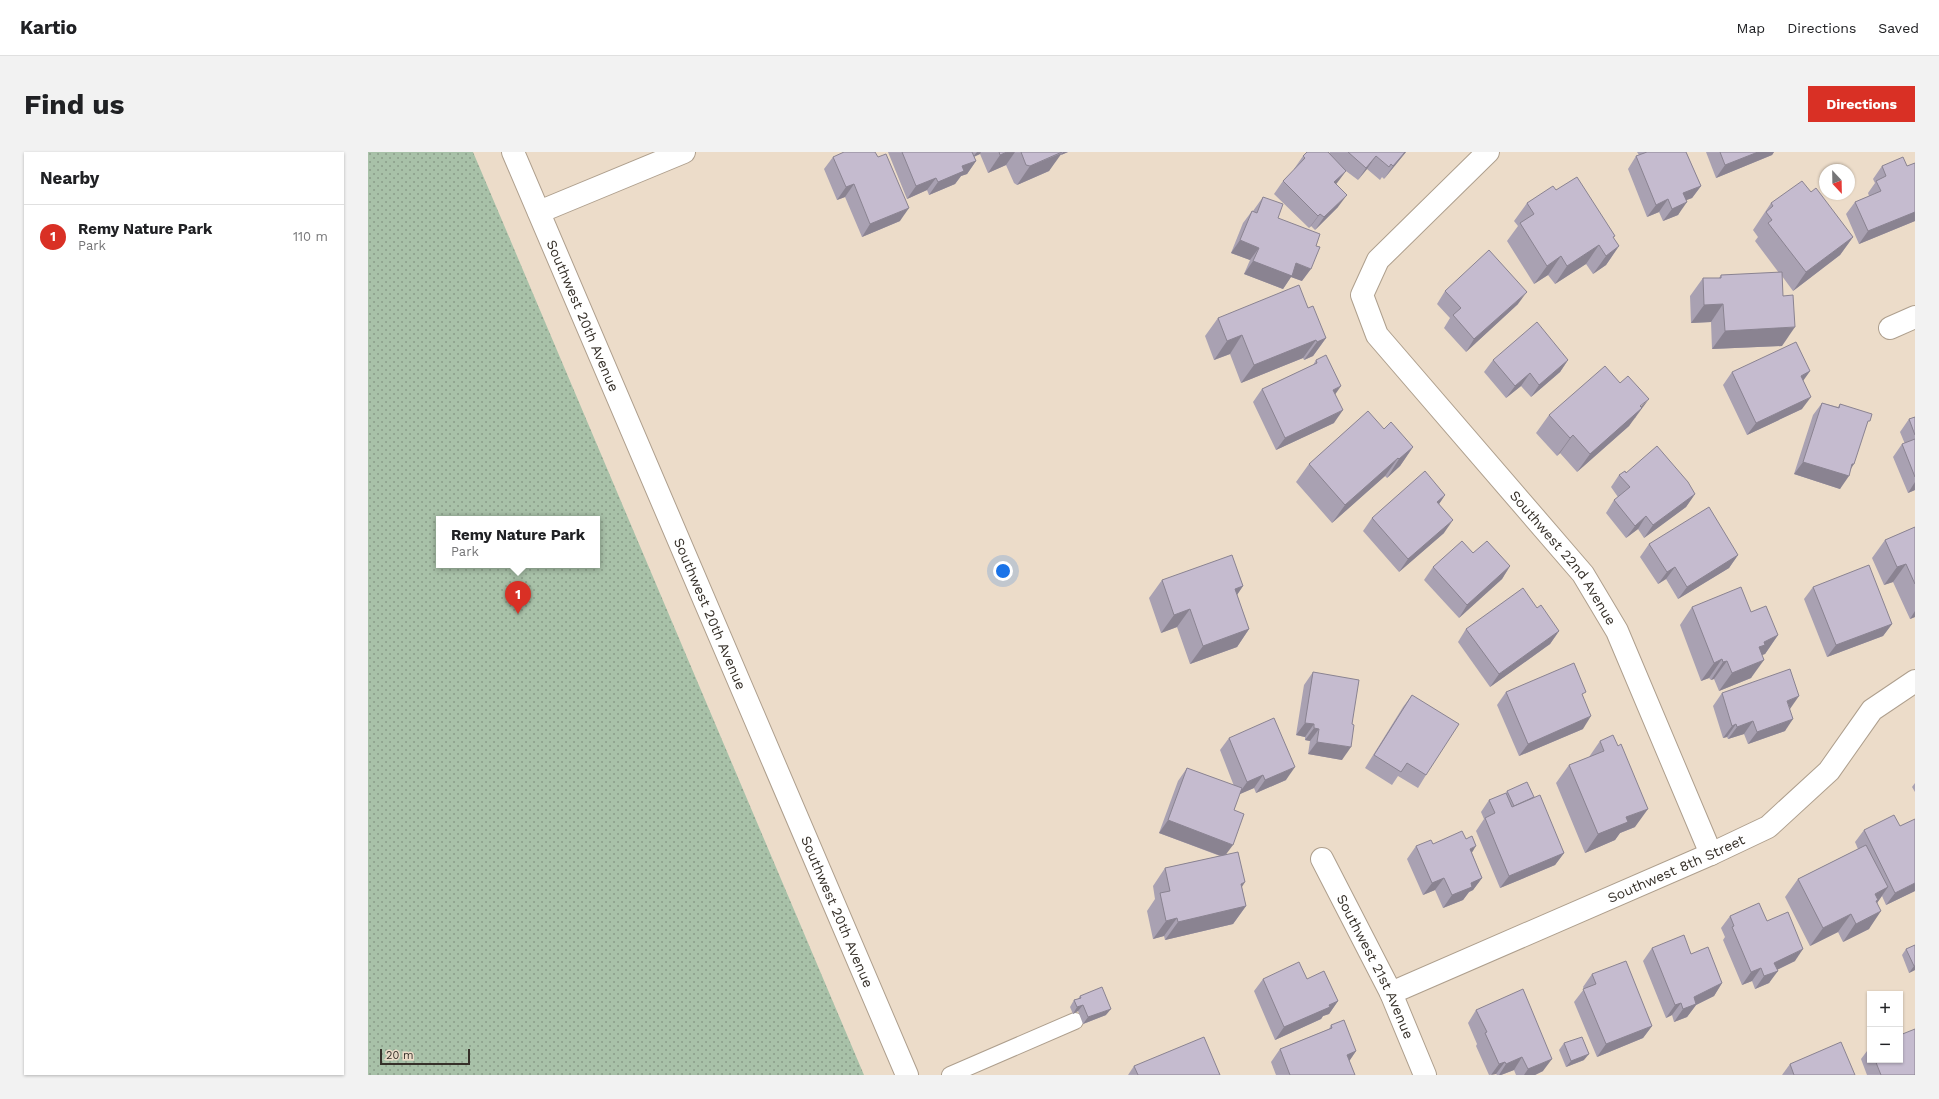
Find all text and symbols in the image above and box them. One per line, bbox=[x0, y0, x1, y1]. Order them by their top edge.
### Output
text: Kartio bbox=[20, 16, 77, 39]
text: Map bbox=[1737, 20, 1765, 36]
text: Directions bbox=[1787, 20, 1856, 36]
text: Saved bbox=[1878, 20, 1919, 36]
button: Directions bbox=[1808, 86, 1915, 122]
text: Find us bbox=[24, 88, 124, 121]
north arrow bbox=[1819, 164, 1855, 200]
text: Nearby bbox=[40, 168, 99, 188]
text: Remy Nature Park bbox=[78, 220, 212, 238]
text: 1 bbox=[50, 229, 56, 244]
text: 110 m bbox=[293, 229, 328, 244]
street label: Southwest 20th Avenue bbox=[543, 237, 622, 394]
text: Park bbox=[78, 238, 106, 253]
street label: Southwest 22nd Avenue bbox=[1507, 487, 1620, 628]
popup bbox=[436, 516, 600, 568]
text: Remy Nature Park bbox=[451, 526, 585, 544]
street label: Southwest 20th Avenue bbox=[671, 535, 749, 692]
text: Park bbox=[451, 544, 479, 559]
your location bbox=[993, 561, 1013, 581]
pin: 1 bbox=[505, 581, 531, 614]
street label: Southwest 8th Street bbox=[1605, 831, 1747, 906]
street label: Southwest 20th Avenue bbox=[798, 833, 877, 990]
street label: Southwest 21st Avenue bbox=[1333, 891, 1417, 1041]
map controls bbox=[1867, 991, 1903, 1063]
button: + bbox=[1867, 991, 1903, 1027]
button: − bbox=[1867, 1027, 1903, 1063]
scale bar bbox=[380, 1047, 470, 1066]
text: 20 m bbox=[386, 1049, 414, 1062]

